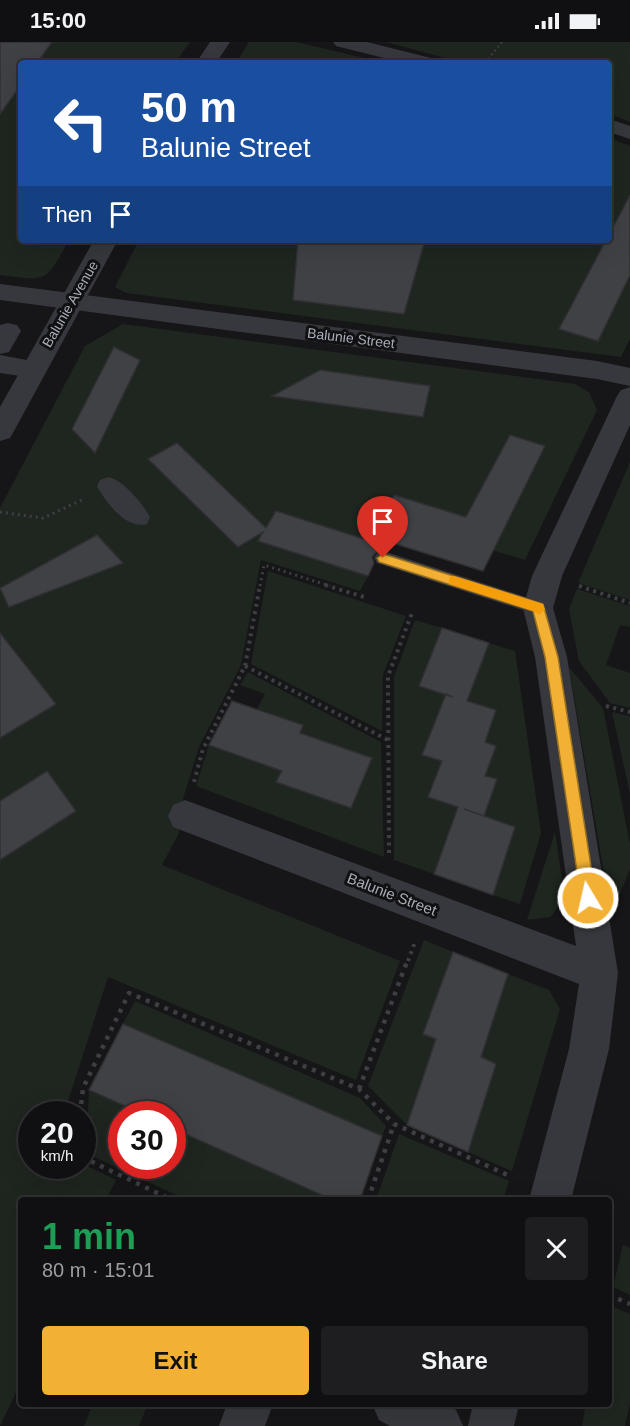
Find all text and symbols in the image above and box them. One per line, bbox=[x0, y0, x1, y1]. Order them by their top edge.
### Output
text: 15:00 bbox=[30, 8, 86, 33]
icon: left bbox=[42, 84, 120, 162]
text: 50 m bbox=[141, 84, 237, 131]
text: Balunie Street bbox=[141, 133, 311, 163]
icon: arrive bbox=[104, 198, 137, 231]
text: Then bbox=[42, 202, 92, 227]
street label: Balunie Avenue bbox=[39, 258, 101, 350]
street label: Balunie Street bbox=[306, 325, 396, 351]
pin bbox=[357, 496, 408, 558]
icon: arrive bbox=[366, 505, 399, 538]
position arrow bbox=[556, 866, 620, 930]
street label: Balunie Street bbox=[345, 869, 440, 919]
speed limit sign: 30 bbox=[108, 1101, 186, 1179]
text: 20 bbox=[40, 1116, 74, 1149]
text: km/h bbox=[41, 1147, 73, 1164]
text: 1 min bbox=[42, 1216, 136, 1257]
button: close bbox=[525, 1217, 588, 1280]
text: 80 m · 15:01 bbox=[42, 1259, 154, 1281]
button: Exit bbox=[42, 1326, 309, 1395]
button: Share bbox=[321, 1326, 588, 1395]

